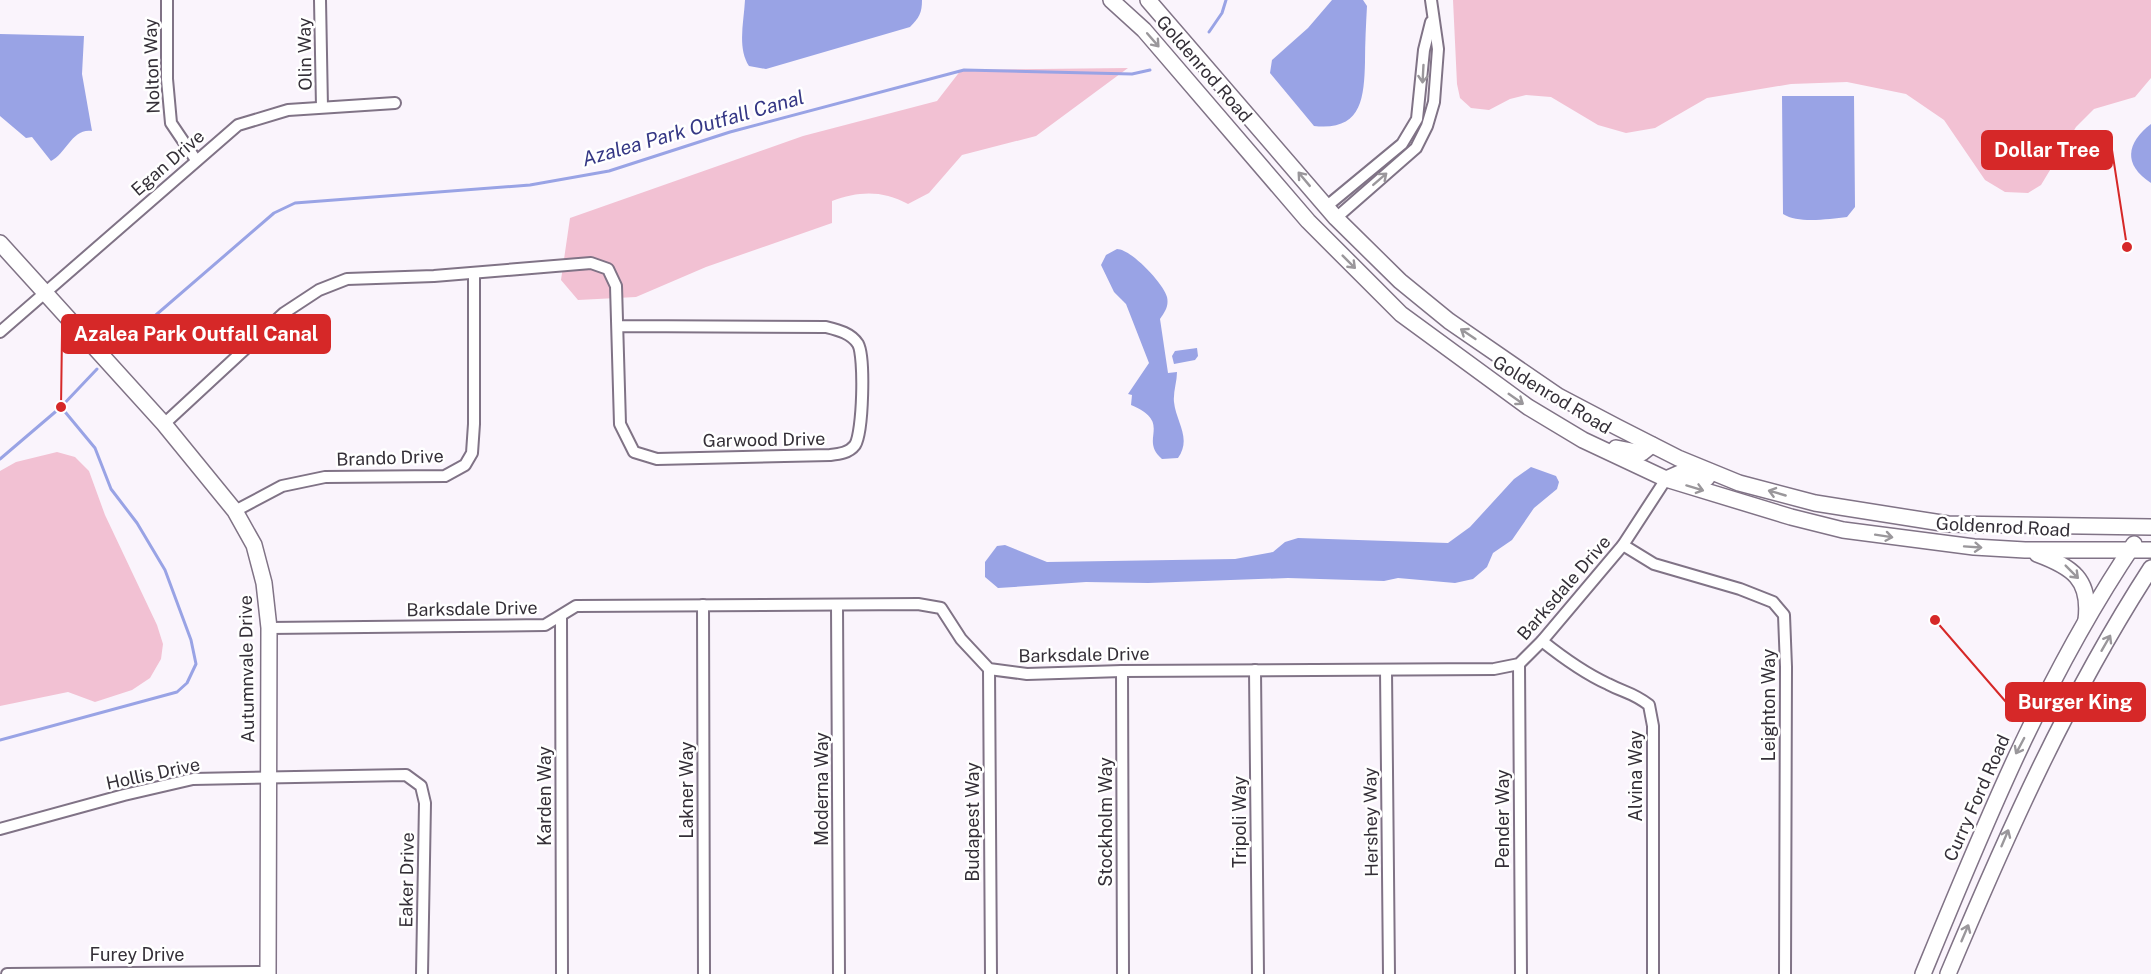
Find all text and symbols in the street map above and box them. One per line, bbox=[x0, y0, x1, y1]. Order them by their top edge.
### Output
street label: Goldenrod Road bbox=[1152, 11, 1256, 126]
street label: Olin Way bbox=[293, 17, 316, 91]
street label: Nolton Way bbox=[139, 18, 164, 114]
one-way arrow bbox=[1146, 32, 1160, 48]
one-way arrow bbox=[1417, 63, 1428, 83]
water label: Azalea Park Outfall Canal bbox=[579, 85, 807, 171]
street label: Egan Drive bbox=[127, 125, 208, 200]
callout: Dollar Tree bbox=[1982, 131, 2112, 169]
text: Dollar Tree bbox=[1994, 138, 2100, 162]
one-way arrow bbox=[1297, 171, 1310, 187]
one-way arrow bbox=[1372, 172, 1387, 186]
one-way arrow bbox=[1342, 255, 1357, 270]
callout: Azalea Park Outfall Canal bbox=[62, 315, 330, 353]
text: Azalea Park Outfall Canal bbox=[74, 322, 318, 346]
one-way arrow bbox=[1460, 328, 1476, 340]
street label: Goldenrod Road bbox=[1489, 351, 1615, 438]
one-way arrow bbox=[1507, 393, 1524, 405]
street label: Garwood Drive bbox=[702, 428, 826, 451]
street label: Brando Drive bbox=[336, 445, 444, 470]
one-way arrow bbox=[1685, 483, 1704, 494]
one-way arrow bbox=[1768, 487, 1787, 499]
street label: Goldenrod Road bbox=[1935, 512, 2071, 541]
street label: Barksdale Drive bbox=[1513, 531, 1615, 644]
one-way arrow bbox=[1873, 531, 1893, 542]
one-way arrow bbox=[1962, 541, 1982, 552]
one-way arrow bbox=[2064, 564, 2079, 579]
street label: Autumnvale Drive bbox=[235, 595, 258, 743]
street label: Barksdale Drive bbox=[406, 597, 538, 620]
one-way arrow bbox=[2100, 635, 2112, 652]
street label: Barksdale Drive bbox=[1018, 643, 1150, 666]
street label: Leighton Way bbox=[1758, 648, 1779, 761]
callout: Burger King bbox=[2006, 683, 2145, 721]
text: Burger King bbox=[2018, 690, 2133, 714]
street label: Alvina Way bbox=[1625, 730, 1646, 822]
street label: Curry Ford Road bbox=[1939, 731, 2014, 864]
street label: Moderna Way bbox=[811, 732, 832, 846]
one-way arrow bbox=[2014, 737, 2025, 755]
street label: Lakner Way bbox=[676, 741, 697, 839]
street label: Karden Way bbox=[534, 746, 555, 846]
street label: Hollis Drive bbox=[104, 753, 202, 794]
street label: Stockholm Way bbox=[1095, 757, 1116, 887]
street label: Budapest Way bbox=[962, 762, 983, 882]
street label: Hershey Way bbox=[1359, 767, 1382, 877]
street label: Pender Way bbox=[1492, 769, 1513, 869]
street label: Tripoli Way bbox=[1229, 776, 1250, 868]
one-way arrow bbox=[2000, 830, 2011, 848]
street label: Eaker Drive bbox=[395, 832, 418, 928]
one-way arrow bbox=[1960, 924, 1971, 943]
street label: Furey Drive bbox=[89, 944, 185, 965]

